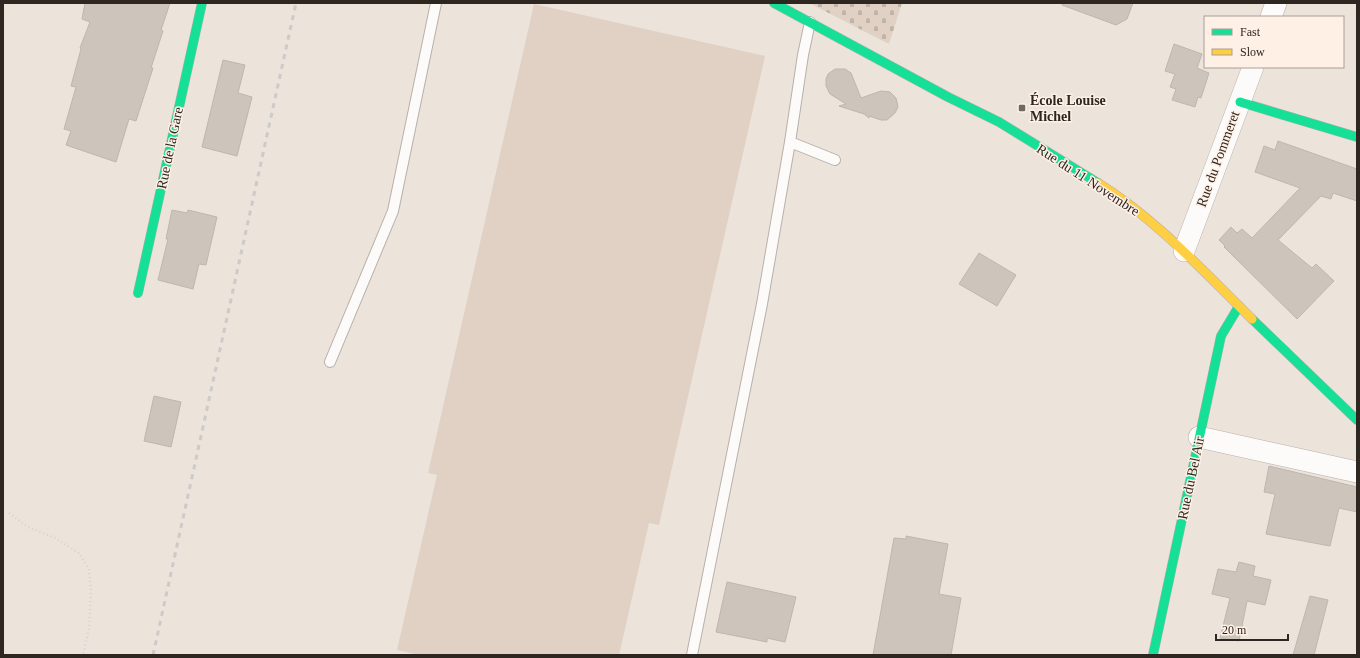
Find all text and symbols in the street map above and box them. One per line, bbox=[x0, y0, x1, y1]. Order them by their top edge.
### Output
legend bbox=[1204, 16, 1344, 68]
text: Fast bbox=[1240, 25, 1261, 39]
text: Slow bbox=[1240, 45, 1265, 59]
place label: École Louise Michel bbox=[1030, 92, 1106, 124]
marker: École Louise Michel bbox=[1017, 103, 1027, 113]
street label: Rue de la Gare bbox=[154, 106, 186, 190]
street label: Rue du Pommeret bbox=[1194, 109, 1242, 209]
street label: Rue du 11 Novembre bbox=[1034, 141, 1142, 219]
street label: Rue du Bel Air bbox=[1175, 435, 1207, 521]
scale bar bbox=[1216, 616, 1288, 642]
text: 20 m bbox=[1222, 623, 1247, 637]

